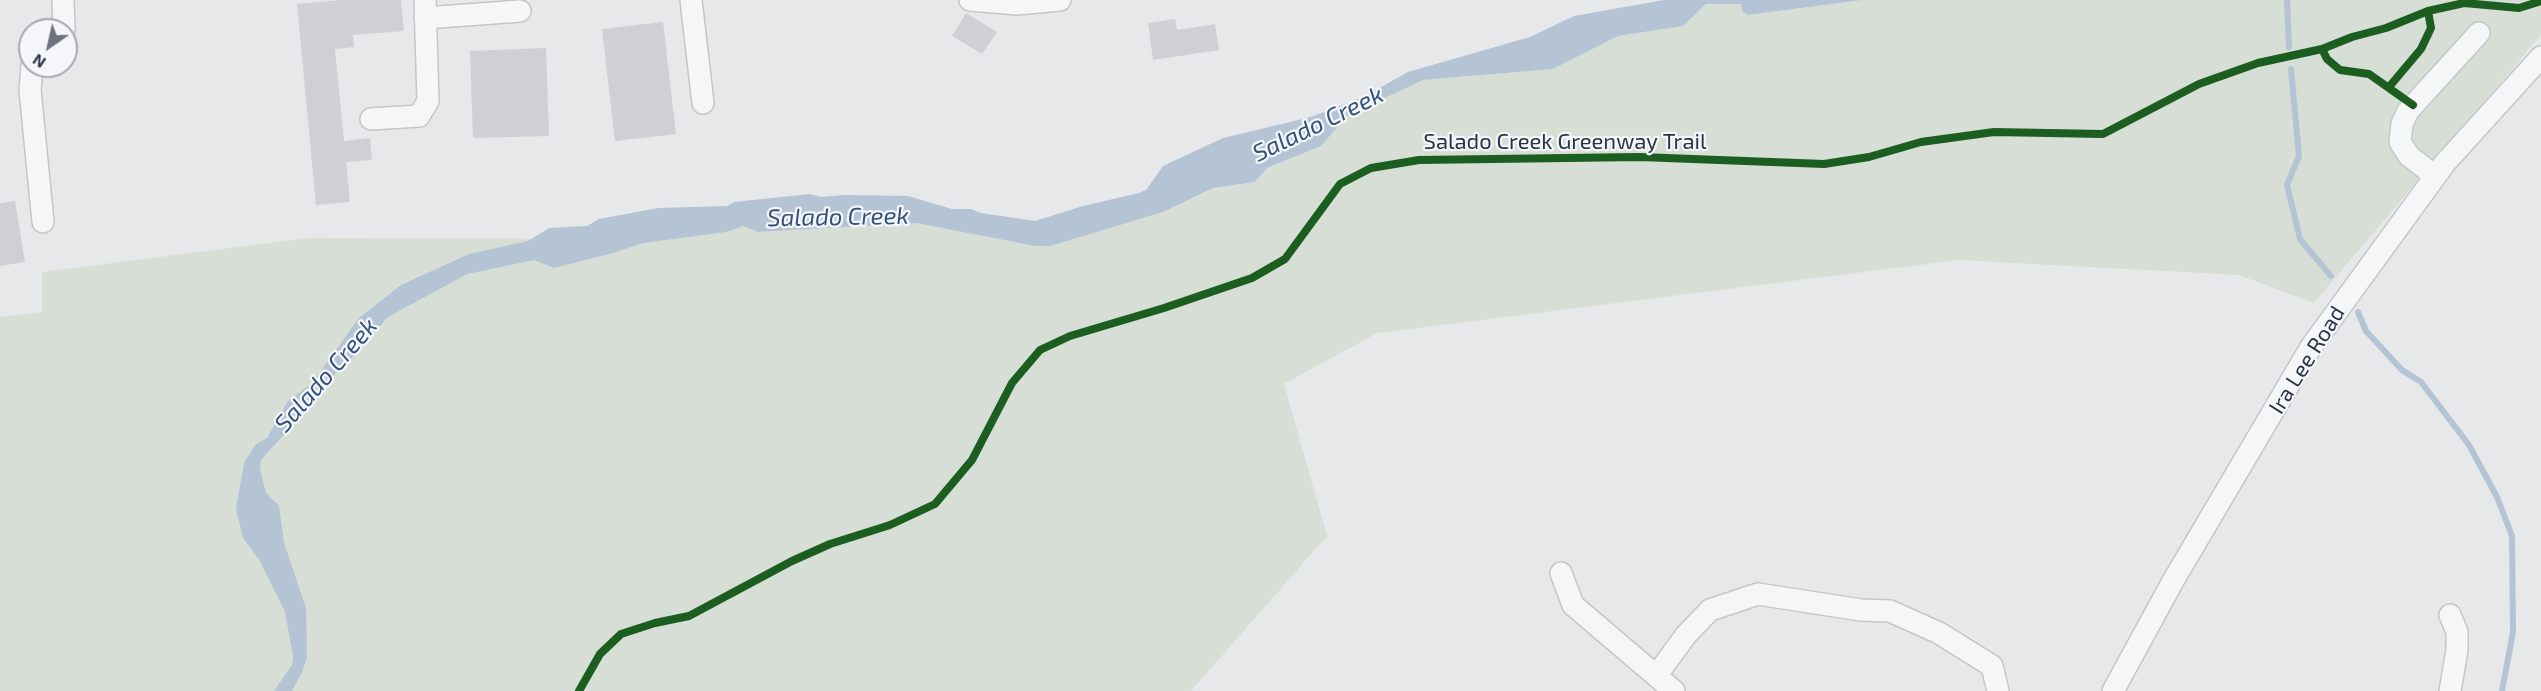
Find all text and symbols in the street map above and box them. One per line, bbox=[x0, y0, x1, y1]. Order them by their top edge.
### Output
north arrow bbox=[18, 18, 78, 78]
text: N bbox=[29, 51, 49, 73]
water label: Salado Creek bbox=[1248, 80, 1388, 168]
street label: Salado Creek Greenway Trail bbox=[1424, 129, 1706, 155]
water label: Salado Creek bbox=[767, 201, 909, 233]
street label: Ira Lee Road bbox=[2263, 301, 2351, 419]
water label: Salado Creek bbox=[269, 312, 383, 438]

